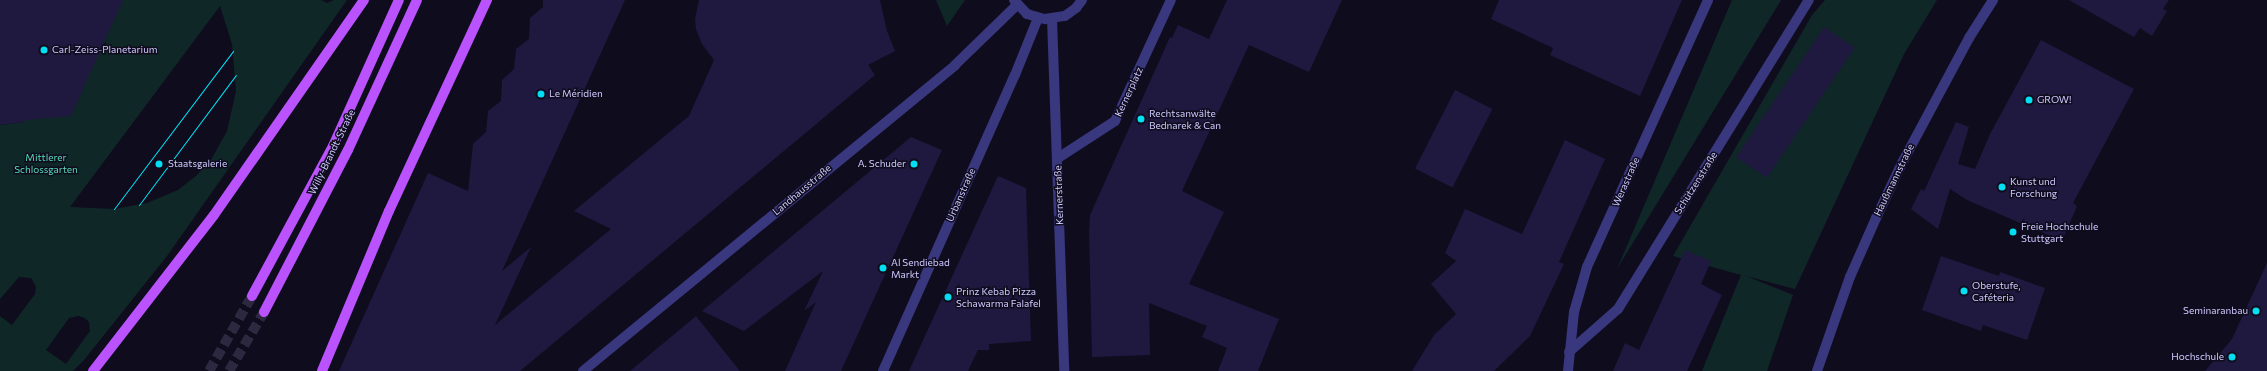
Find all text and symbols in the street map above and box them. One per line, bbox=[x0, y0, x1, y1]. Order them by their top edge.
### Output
place label: Carl-Zeiss-Planetarium bbox=[52, 44, 157, 56]
marker: Carl-Zeiss-Planetarium bbox=[39, 45, 49, 55]
street label: Kernerplatz bbox=[1112, 65, 1146, 119]
place label: Le Méridien bbox=[549, 88, 603, 100]
marker: Le Méridien bbox=[536, 89, 546, 99]
place label: GROW! bbox=[2037, 94, 2071, 106]
marker: GROW! bbox=[2024, 95, 2034, 105]
place label: Rechtsanwälte Bednarek & Can bbox=[1149, 107, 1221, 130]
street label: Willy-Brandt-Straße bbox=[306, 108, 358, 196]
marker: Rechtsanwälte Bednarek & Can bbox=[1136, 114, 1146, 124]
street label: Haußmannstraße bbox=[1871, 142, 1917, 218]
street label: Schützenstraße bbox=[1672, 150, 1720, 216]
park label: Mittlerer Schlossgarten bbox=[14, 151, 78, 174]
street label: Werastraße bbox=[1610, 155, 1642, 209]
marker: Staatsgalerie bbox=[153, 158, 165, 170]
place label: Staatsgalerie bbox=[168, 158, 227, 170]
place label: A. Schuder bbox=[858, 158, 906, 170]
marker: A. Schuder bbox=[909, 159, 919, 169]
street label: Landhausstraße bbox=[770, 162, 834, 218]
street label: Kernerstraße bbox=[1052, 165, 1066, 225]
street label: Urbanstraße bbox=[944, 166, 978, 224]
place label: Kunst und Forschung bbox=[2010, 175, 2057, 198]
marker: Kunst und Forschung bbox=[1997, 182, 2007, 192]
place label: Freie Hochschule Stuttgart bbox=[2021, 220, 2098, 244]
marker: Freie Hochschule Stuttgart bbox=[2008, 227, 2018, 237]
place label: Al Sendiebad Markt bbox=[891, 256, 950, 280]
marker: Al Sendiebad Markt bbox=[878, 263, 888, 273]
place label: Oberstufe, Caféteria bbox=[1972, 279, 2021, 302]
place label: Prinz Kebab Pizza Schawarma Falafel bbox=[956, 285, 1041, 308]
marker: Oberstufe, Caféteria bbox=[1959, 286, 1969, 296]
marker: Prinz Kebab Pizza Schawarma Falafel bbox=[943, 292, 953, 302]
place label: Seminaranbau bbox=[2183, 305, 2248, 317]
marker: Seminaranbau bbox=[2251, 306, 2261, 316]
place label: Hochschule bbox=[2171, 351, 2224, 363]
marker: Hochschule bbox=[2227, 352, 2237, 362]

